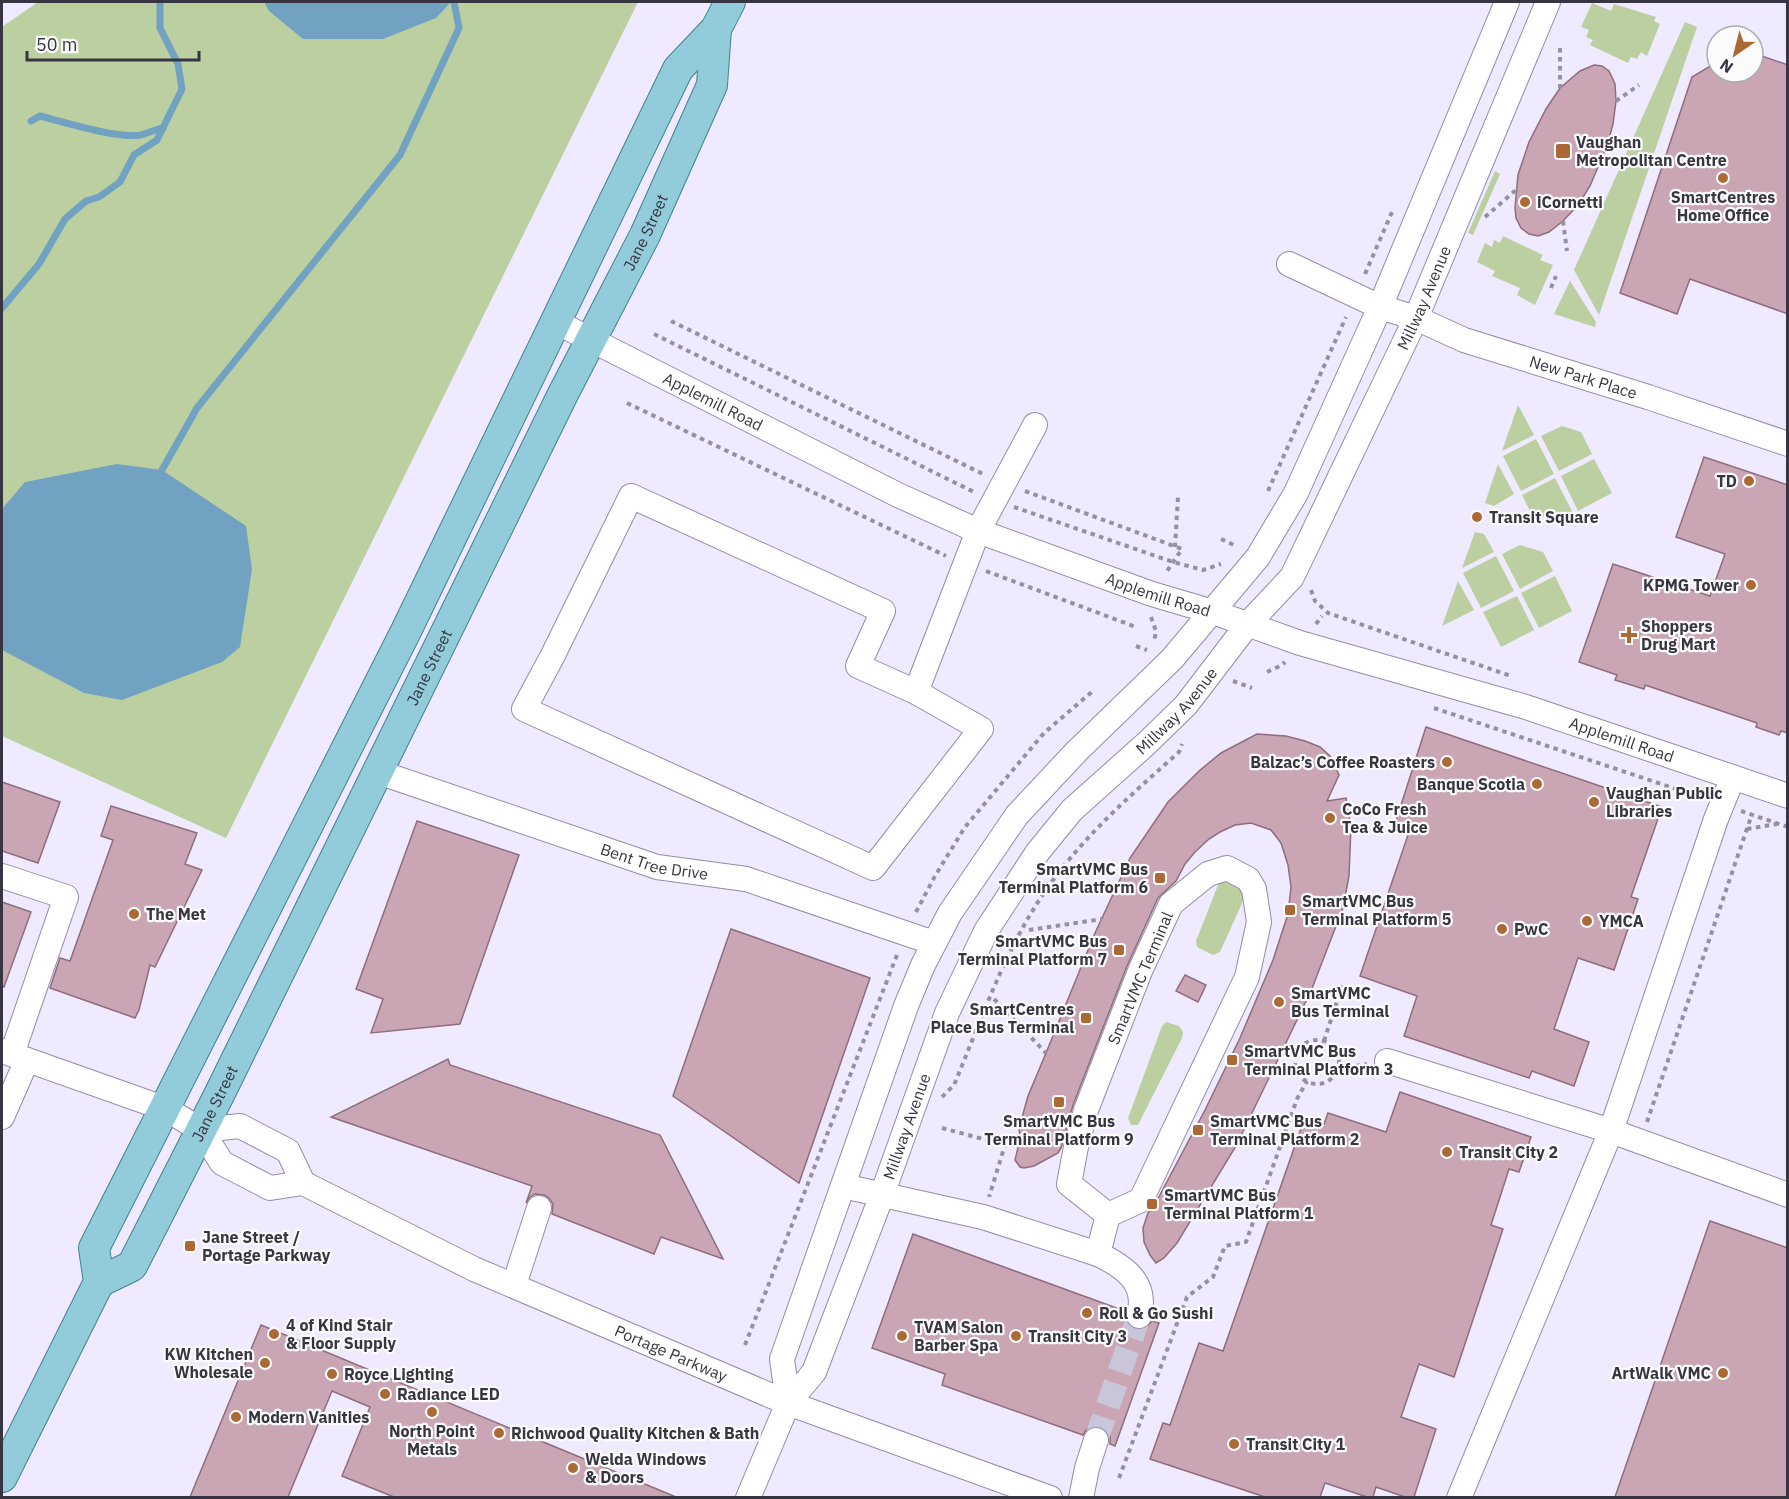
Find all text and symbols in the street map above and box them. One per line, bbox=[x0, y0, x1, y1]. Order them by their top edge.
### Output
scale bar bbox=[27, 24, 200, 62]
north arrow bbox=[1705, 24, 1765, 84]
text: 50 m bbox=[36, 33, 78, 56]
text: N bbox=[1716, 55, 1737, 78]
place label: Vaughan Metropolitan Centre bbox=[1576, 132, 1727, 170]
marker: Vaughan Metropolitan Centre bbox=[1554, 142, 1572, 160]
marker: SmartCentres Home Office bbox=[1716, 171, 1730, 185]
place label: SmartCentres Home Office bbox=[1671, 187, 1775, 225]
street label: Jane Street bbox=[618, 191, 672, 274]
place label: iCornetti bbox=[1537, 192, 1603, 212]
marker: iCornetti bbox=[1518, 195, 1532, 209]
street label: Millway Avenue bbox=[1392, 243, 1455, 353]
street label: New Park Place bbox=[1527, 351, 1640, 403]
street label: Applemill Road bbox=[660, 368, 766, 435]
place label: TD bbox=[1717, 471, 1737, 491]
marker: TD bbox=[1742, 474, 1756, 488]
place label: Transit Square bbox=[1489, 507, 1599, 527]
marker: Transit Square bbox=[1470, 510, 1484, 524]
street label: Applemill Road bbox=[1103, 568, 1213, 621]
place label: KPMG Tower bbox=[1643, 575, 1740, 595]
marker: KPMG Tower bbox=[1744, 578, 1758, 592]
place label: Shoppers Drug Mart bbox=[1641, 616, 1716, 654]
street label: Jane Street bbox=[402, 626, 456, 709]
marker: Shoppers Drug Mart bbox=[1622, 628, 1636, 642]
street label: Millway Avenue bbox=[1131, 663, 1221, 759]
street label: Applemill Road bbox=[1567, 712, 1677, 767]
place label: Balzac’s Coffee Roasters bbox=[1250, 752, 1435, 772]
marker: Balzac’s Coffee Roasters bbox=[1440, 755, 1454, 769]
place label: Banque Scotia bbox=[1417, 774, 1525, 794]
marker: Banque Scotia bbox=[1530, 777, 1544, 791]
place label: Vaughan Public Libraries bbox=[1606, 783, 1723, 821]
marker: Vaughan Public Libraries bbox=[1587, 795, 1601, 809]
place label: CoCo Fresh Tea & Juice bbox=[1342, 799, 1428, 837]
marker: CoCo Fresh Tea & Juice bbox=[1323, 811, 1337, 825]
street label: Bent Tree Drive bbox=[598, 839, 710, 884]
place label: SmartVMC Bus Terminal Platform 6 bbox=[999, 859, 1148, 897]
marker: SmartVMC Bus Terminal Platform 6 bbox=[1153, 871, 1167, 885]
place label: SmartVMC Bus Terminal Platform 5 bbox=[1302, 891, 1452, 929]
marker: SmartVMC Bus Terminal Platform 5 bbox=[1283, 903, 1297, 917]
place label: The Met bbox=[146, 904, 206, 924]
marker: The Met bbox=[127, 907, 141, 921]
street label: SmartVMC Terminal bbox=[1103, 908, 1177, 1048]
place label: YMCA bbox=[1599, 911, 1644, 931]
marker: YMCA bbox=[1580, 914, 1594, 928]
place label: PwC bbox=[1514, 919, 1548, 939]
marker: PwC bbox=[1495, 922, 1509, 936]
place label: SmartVMC Bus Terminal Platform 7 bbox=[958, 931, 1107, 969]
marker: SmartVMC Bus Terminal Platform 7 bbox=[1112, 943, 1126, 957]
place label: SmartVMC Bus Terminal bbox=[1291, 983, 1389, 1021]
marker: SmartVMC Bus Terminal bbox=[1272, 995, 1286, 1009]
place label: SmartCentres Place Bus Terminal bbox=[930, 999, 1074, 1037]
marker: SmartCentres Place Bus Terminal bbox=[1079, 1011, 1093, 1025]
place label: SmartVMC Bus Terminal Platform 3 bbox=[1244, 1041, 1393, 1079]
marker: SmartVMC Bus Terminal Platform 3 bbox=[1225, 1053, 1239, 1067]
street label: Jane Street bbox=[187, 1062, 242, 1145]
street label: Millway Avenue bbox=[878, 1070, 935, 1182]
marker: SmartVMC Bus Terminal Platform 9 bbox=[1052, 1095, 1066, 1109]
place label: SmartVMC Bus Terminal Platform 9 bbox=[984, 1111, 1134, 1149]
place label: SmartVMC Bus Terminal Platform 2 bbox=[1210, 1111, 1359, 1149]
marker: SmartVMC Bus Terminal Platform 2 bbox=[1191, 1123, 1205, 1137]
place label: Transit City 2 bbox=[1459, 1142, 1558, 1162]
marker: Transit City 2 bbox=[1440, 1145, 1454, 1159]
place label: SmartVMC Bus Terminal Platform 1 bbox=[1164, 1185, 1314, 1223]
marker: SmartVMC Bus Terminal Platform 1 bbox=[1145, 1197, 1159, 1211]
place label: Jane Street / Portage Parkway bbox=[202, 1227, 331, 1265]
marker: Jane Street / Portage Parkway bbox=[183, 1239, 197, 1253]
place label: Roll & Go Sushi bbox=[1099, 1303, 1213, 1323]
marker: Roll & Go Sushi bbox=[1080, 1306, 1094, 1320]
place label: 4 of Kind Stair & Floor Supply bbox=[286, 1315, 397, 1353]
place label: TVAM Salon Barber Spa bbox=[914, 1317, 1003, 1355]
street label: Portage Parkway bbox=[612, 1320, 730, 1386]
place label: Transit City 3 bbox=[1028, 1326, 1127, 1346]
marker: 4 of Kind Stair & Floor Supply bbox=[267, 1327, 281, 1341]
marker: TVAM Salon Barber Spa bbox=[895, 1329, 909, 1343]
marker: Transit City 3 bbox=[1009, 1329, 1023, 1343]
place label: KW Kitchen Wholesale bbox=[165, 1344, 253, 1382]
marker: KW Kitchen Wholesale bbox=[258, 1356, 272, 1370]
place label: ArtWalk VMC bbox=[1611, 1363, 1711, 1383]
place label: Royce Lighting bbox=[344, 1364, 453, 1384]
marker: ArtWalk VMC bbox=[1716, 1366, 1730, 1380]
marker: Royce Lighting bbox=[325, 1367, 339, 1381]
place label: Radiance LED bbox=[397, 1384, 500, 1404]
marker: Radiance LED bbox=[378, 1387, 392, 1401]
marker: North Point Metals bbox=[425, 1405, 439, 1419]
place label: Modern Vanities bbox=[248, 1407, 369, 1427]
marker: Modern Vanities bbox=[229, 1410, 243, 1424]
place label: North Point Metals bbox=[389, 1421, 475, 1459]
place label: Richwood Quality Kitchen & Bath bbox=[511, 1423, 759, 1443]
marker: Richwood Quality Kitchen & Bath bbox=[492, 1426, 506, 1440]
place label: Transit City 1 bbox=[1246, 1434, 1345, 1454]
marker: Transit City 1 bbox=[1227, 1437, 1241, 1451]
place label: Welda Windows & Doors bbox=[585, 1449, 706, 1487]
marker: Welda Windows & Doors bbox=[566, 1461, 580, 1475]

